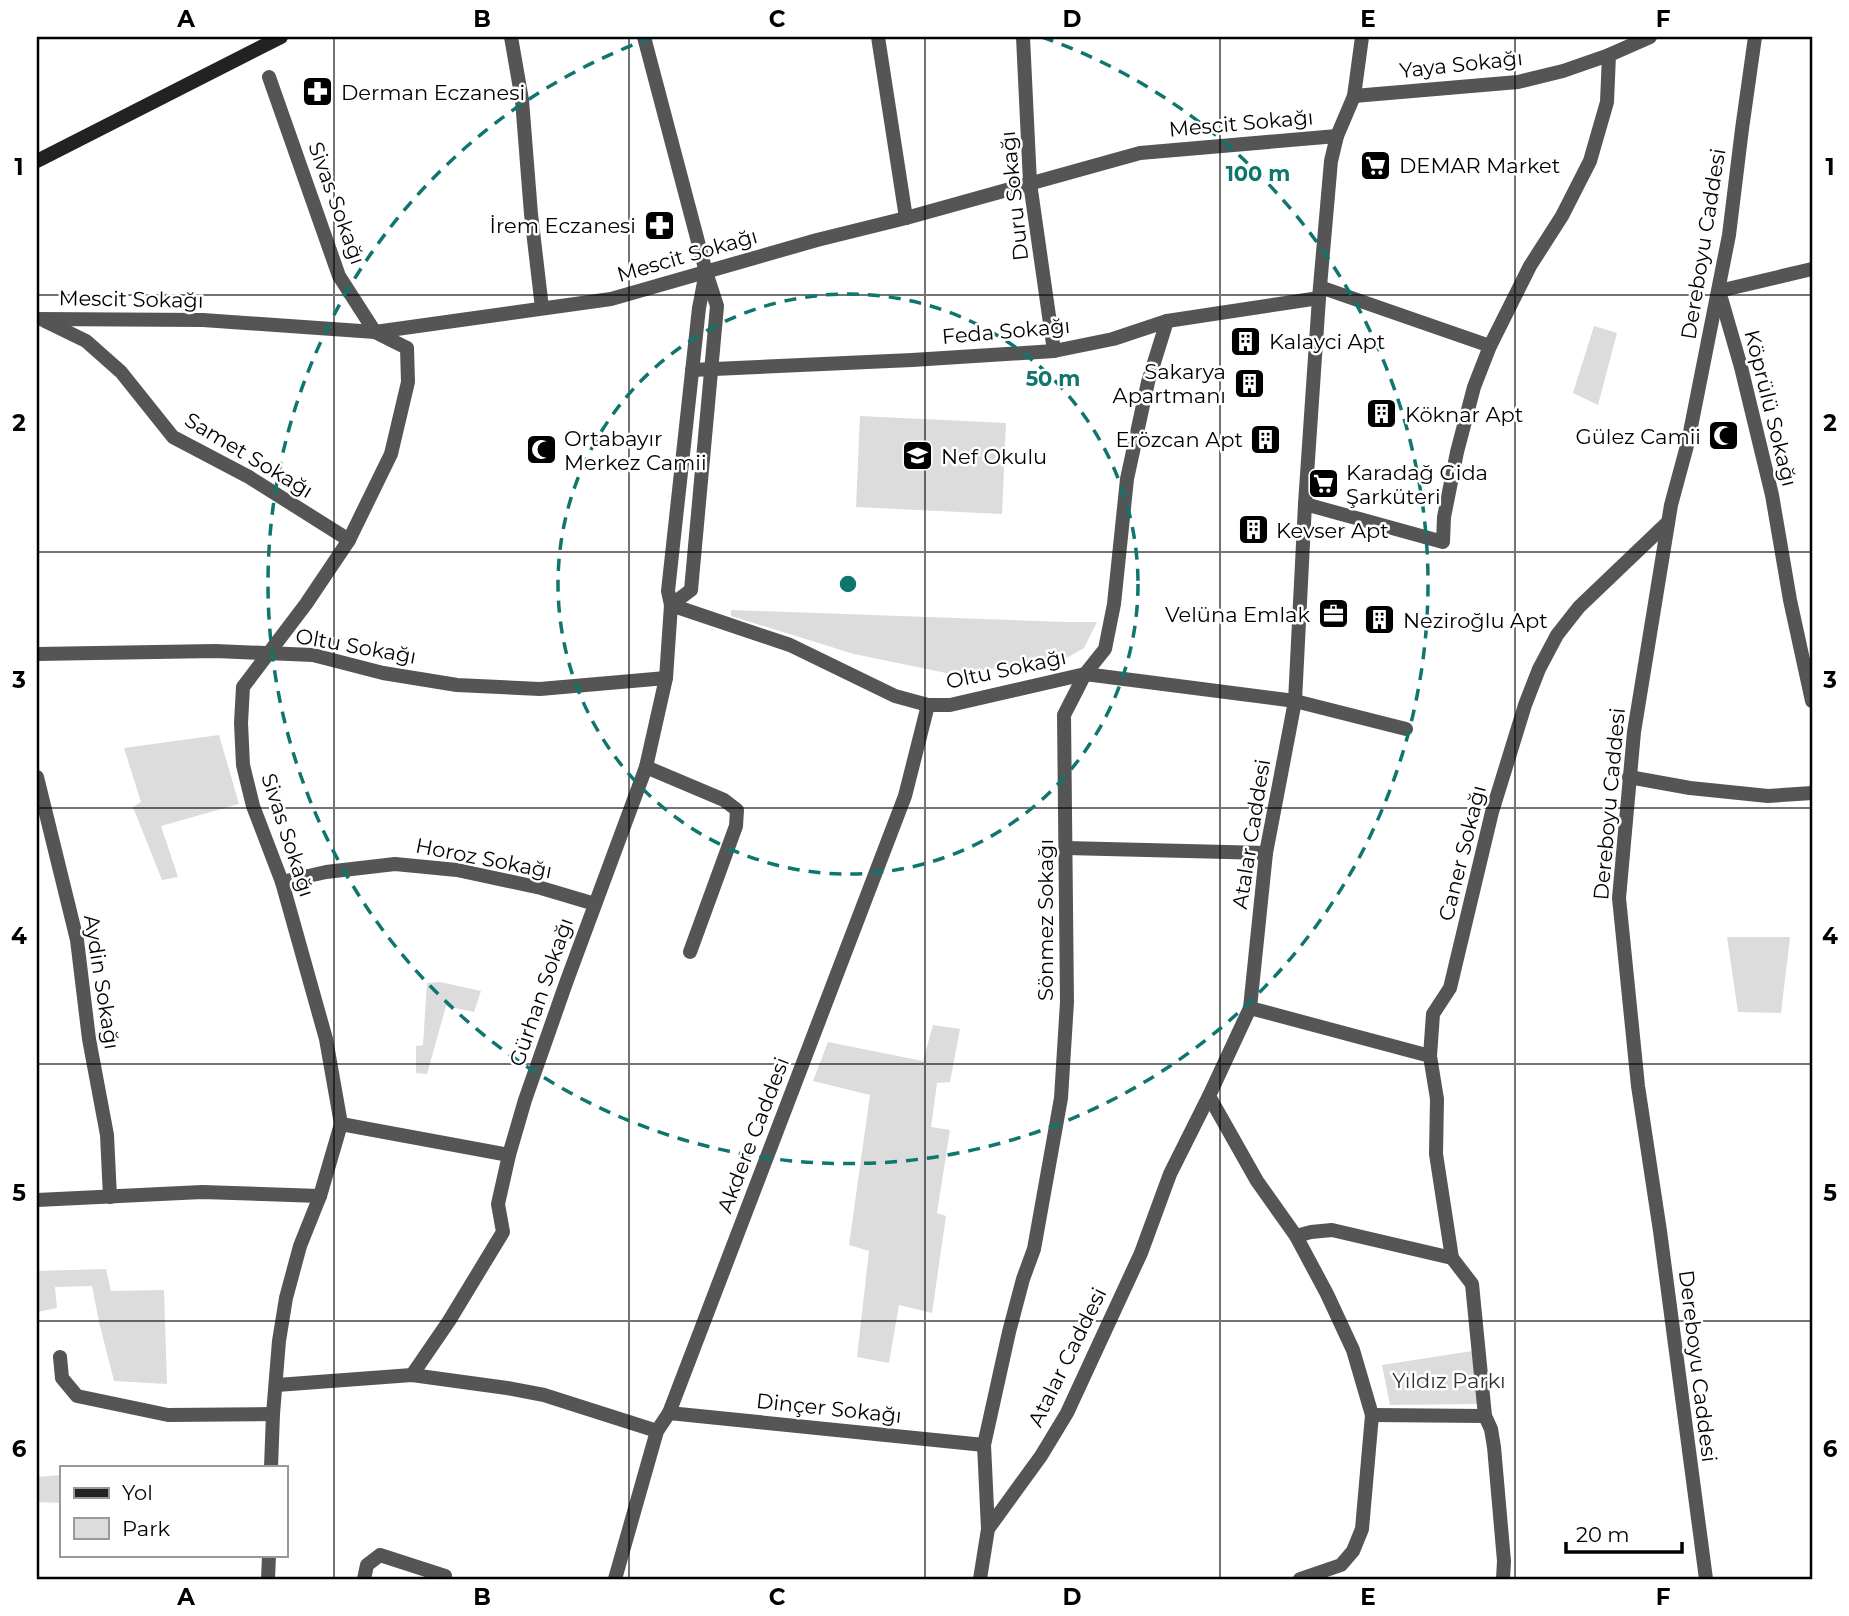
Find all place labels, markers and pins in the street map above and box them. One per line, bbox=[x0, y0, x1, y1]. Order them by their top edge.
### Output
pharmacy icon: Derman Eczanesi bbox=[301, 75, 335, 109]
place label: Derman Eczanesi bbox=[341, 80, 525, 105]
supermarket icon: DEMAR Market bbox=[1359, 148, 1393, 182]
place label: DEMAR Market bbox=[1399, 153, 1560, 178]
pharmacy icon: İrem Eczanesi bbox=[642, 208, 676, 242]
place label: İrem Eczanesi bbox=[490, 213, 636, 238]
building icon: Kalayci Apt bbox=[1229, 324, 1263, 358]
place label: Kalayci Apt bbox=[1269, 329, 1385, 354]
place label: Sakarya Apartmanı bbox=[1113, 359, 1226, 408]
building icon: Sakarya Apartmanı bbox=[1232, 366, 1266, 400]
building icon: Köknar Apt bbox=[1365, 397, 1399, 431]
place label: Köknar Apt bbox=[1405, 402, 1523, 427]
mosque icon: Gülez Camii bbox=[1707, 419, 1741, 453]
building icon: Erözcan Apt bbox=[1249, 422, 1283, 456]
place label: Gülez Camii bbox=[1575, 424, 1701, 449]
place label: Ortabayır Merkez Camii bbox=[564, 426, 707, 475]
place label: Erözcan Apt bbox=[1116, 427, 1243, 452]
mosque icon: Ortabayır Merkez Camii bbox=[524, 433, 558, 467]
school or university icon: Nef Okulu bbox=[901, 439, 935, 473]
place label: Nef Okulu bbox=[941, 444, 1047, 469]
place label: Karadağ Gida Şarküteri bbox=[1346, 460, 1488, 509]
supermarket icon: Karadağ Gida Şarküteri bbox=[1306, 467, 1340, 501]
building icon: Kevser Apt bbox=[1236, 513, 1270, 547]
place label: Kevser Apt bbox=[1276, 518, 1389, 543]
centre of rings bbox=[836, 572, 860, 596]
office icon: Velüna Emlak bbox=[1316, 597, 1350, 631]
place label: Velüna Emlak bbox=[1165, 602, 1310, 627]
building icon: Neziroğlu Apt bbox=[1363, 603, 1397, 637]
place label: Neziroğlu Apt bbox=[1403, 608, 1548, 633]

